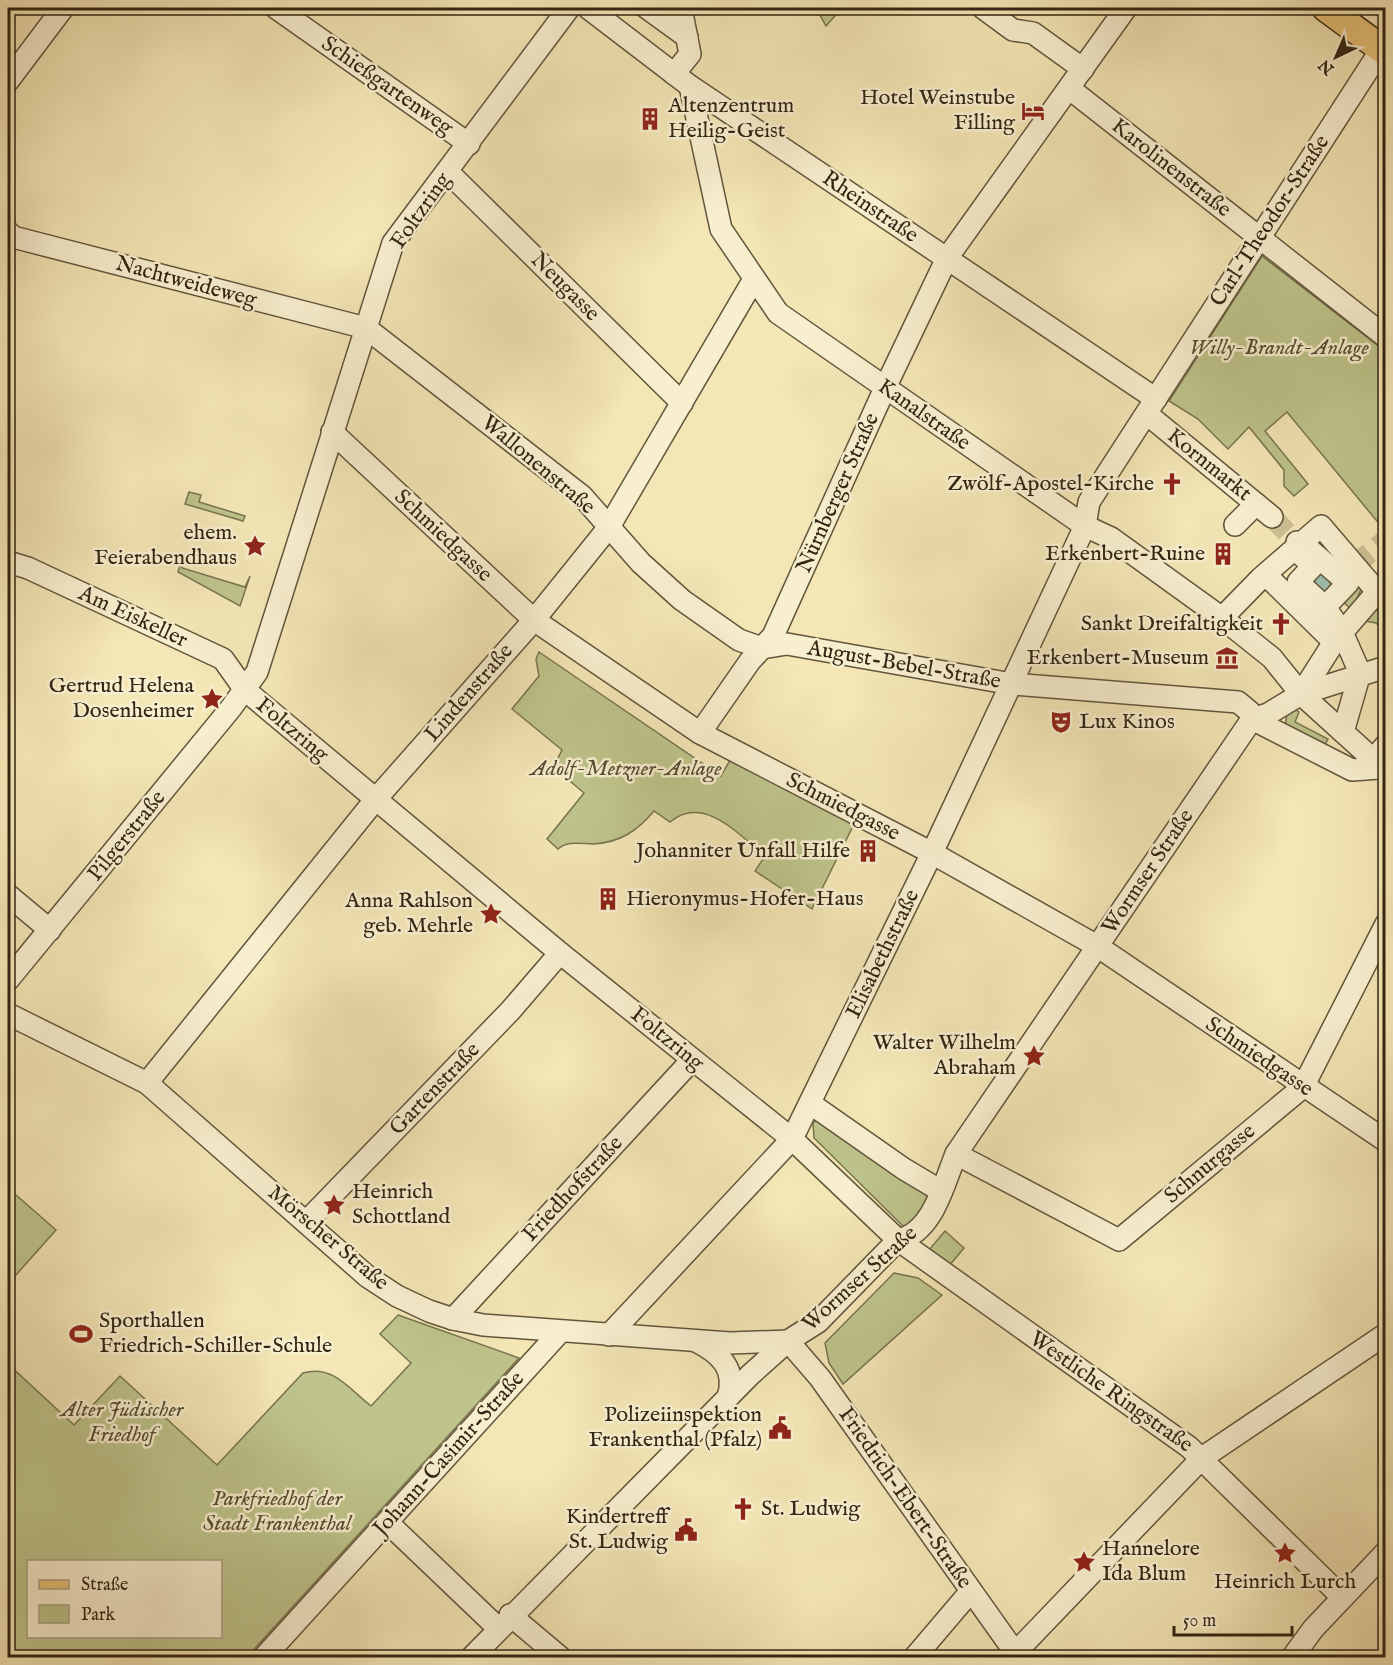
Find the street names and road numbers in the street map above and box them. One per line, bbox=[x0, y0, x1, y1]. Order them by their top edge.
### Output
street label: Schießgartenweg bbox=[316, 30, 459, 142]
street label: Karolinenstraße bbox=[1105, 112, 1237, 224]
street label: Carl-Theodor-Straße bbox=[1204, 130, 1336, 312]
street label: Rheinstraße bbox=[816, 165, 924, 249]
street label: Foltzring bbox=[385, 166, 458, 255]
street label: Neugasse bbox=[524, 246, 606, 328]
street label: Nachtweideweg bbox=[112, 250, 261, 315]
street label: Kanalstraße bbox=[872, 373, 976, 457]
street label: Wallonenstraße bbox=[475, 409, 601, 521]
street label: Nürnberger Straße bbox=[790, 409, 886, 577]
street label: Kornmarkt bbox=[1161, 422, 1257, 508]
street label: Schmiedgasse bbox=[388, 483, 498, 589]
street label: Am Eiskeller bbox=[73, 579, 192, 654]
street label: August-Bebel-Straße bbox=[804, 634, 1003, 696]
street label: Lindenstraße bbox=[419, 638, 519, 748]
street label: Foltzring bbox=[250, 691, 335, 769]
street label: Schmiedgasse bbox=[781, 766, 905, 848]
street label: Pilgerstraße bbox=[82, 785, 172, 887]
street label: Wormser Straße bbox=[1096, 804, 1200, 940]
street label: Elisabethstraße bbox=[840, 885, 926, 1023]
street label: Foltzring bbox=[624, 1001, 710, 1078]
street label: Schmiedgasse bbox=[1200, 1011, 1318, 1103]
street label: Gartenstraße bbox=[384, 1037, 486, 1141]
street label: Schnurgasse bbox=[1159, 1118, 1261, 1210]
street label: Friedhofstraße bbox=[517, 1130, 629, 1248]
street label: Mörscher Straße bbox=[262, 1179, 394, 1297]
street label: Wormser Straße bbox=[797, 1220, 923, 1338]
street label: Westliche Ringstraße bbox=[1024, 1325, 1198, 1459]
street label: Johann-Casimir-Straße bbox=[365, 1366, 531, 1545]
street label: Friedrich-Ebert-Straße bbox=[832, 1402, 978, 1594]

